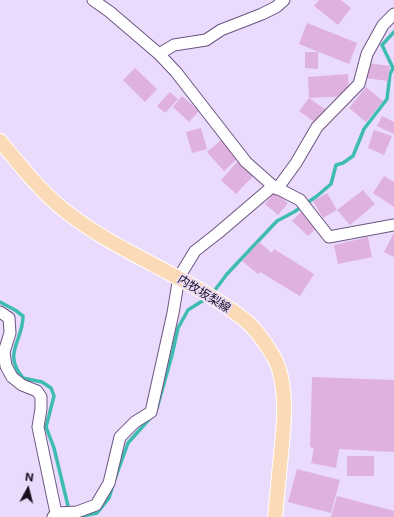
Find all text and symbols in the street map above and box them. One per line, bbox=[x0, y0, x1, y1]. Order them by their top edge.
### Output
street label: 内牧坂梨線 bbox=[175, 272, 233, 316]
north arrow bbox=[8, 469, 48, 509]
text: N bbox=[24, 470, 34, 485]

